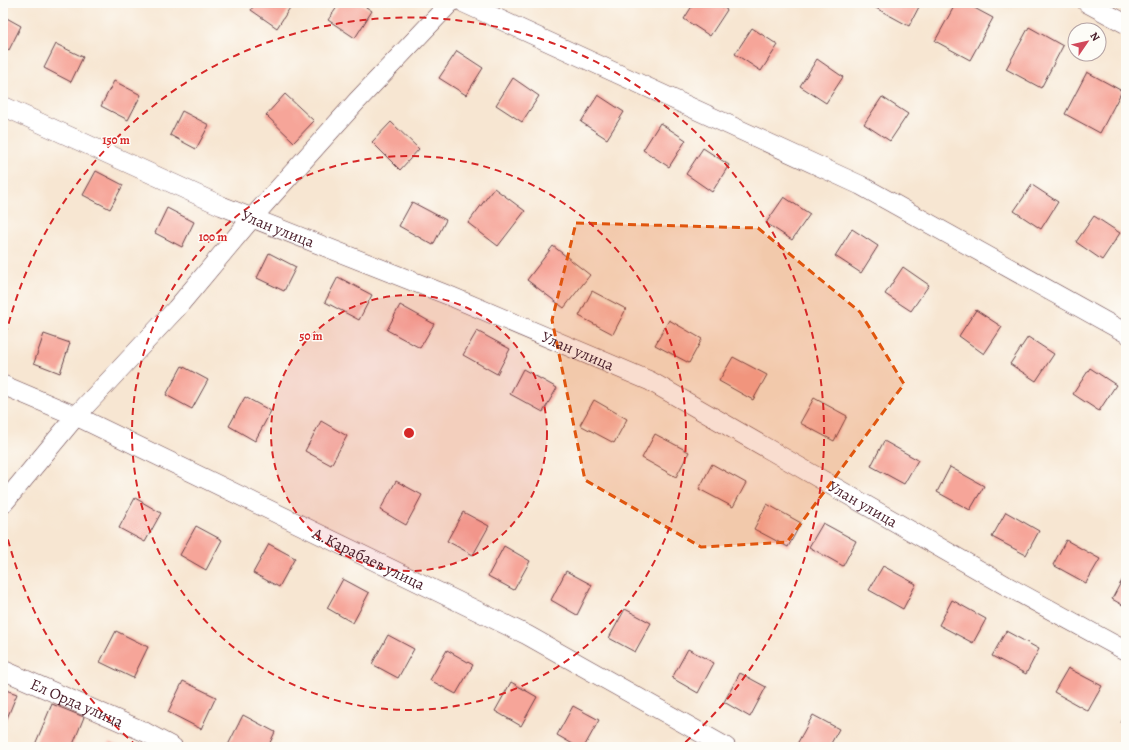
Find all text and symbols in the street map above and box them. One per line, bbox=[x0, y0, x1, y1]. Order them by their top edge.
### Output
north arrow bbox=[1067, 22, 1107, 62]
text: N bbox=[1086, 29, 1103, 44]
text: 150 m bbox=[102, 132, 130, 148]
street label: Улан улица bbox=[238, 205, 318, 254]
text: 100 m bbox=[199, 229, 227, 245]
street label: Улан улица bbox=[538, 326, 618, 377]
text: 50 m bbox=[299, 328, 323, 344]
centre of rings bbox=[402, 426, 416, 440]
street label: Улан улица bbox=[824, 476, 902, 533]
street label: А.Карабаев улица bbox=[308, 522, 429, 596]
street label: Ел Орда улица bbox=[27, 673, 127, 734]

